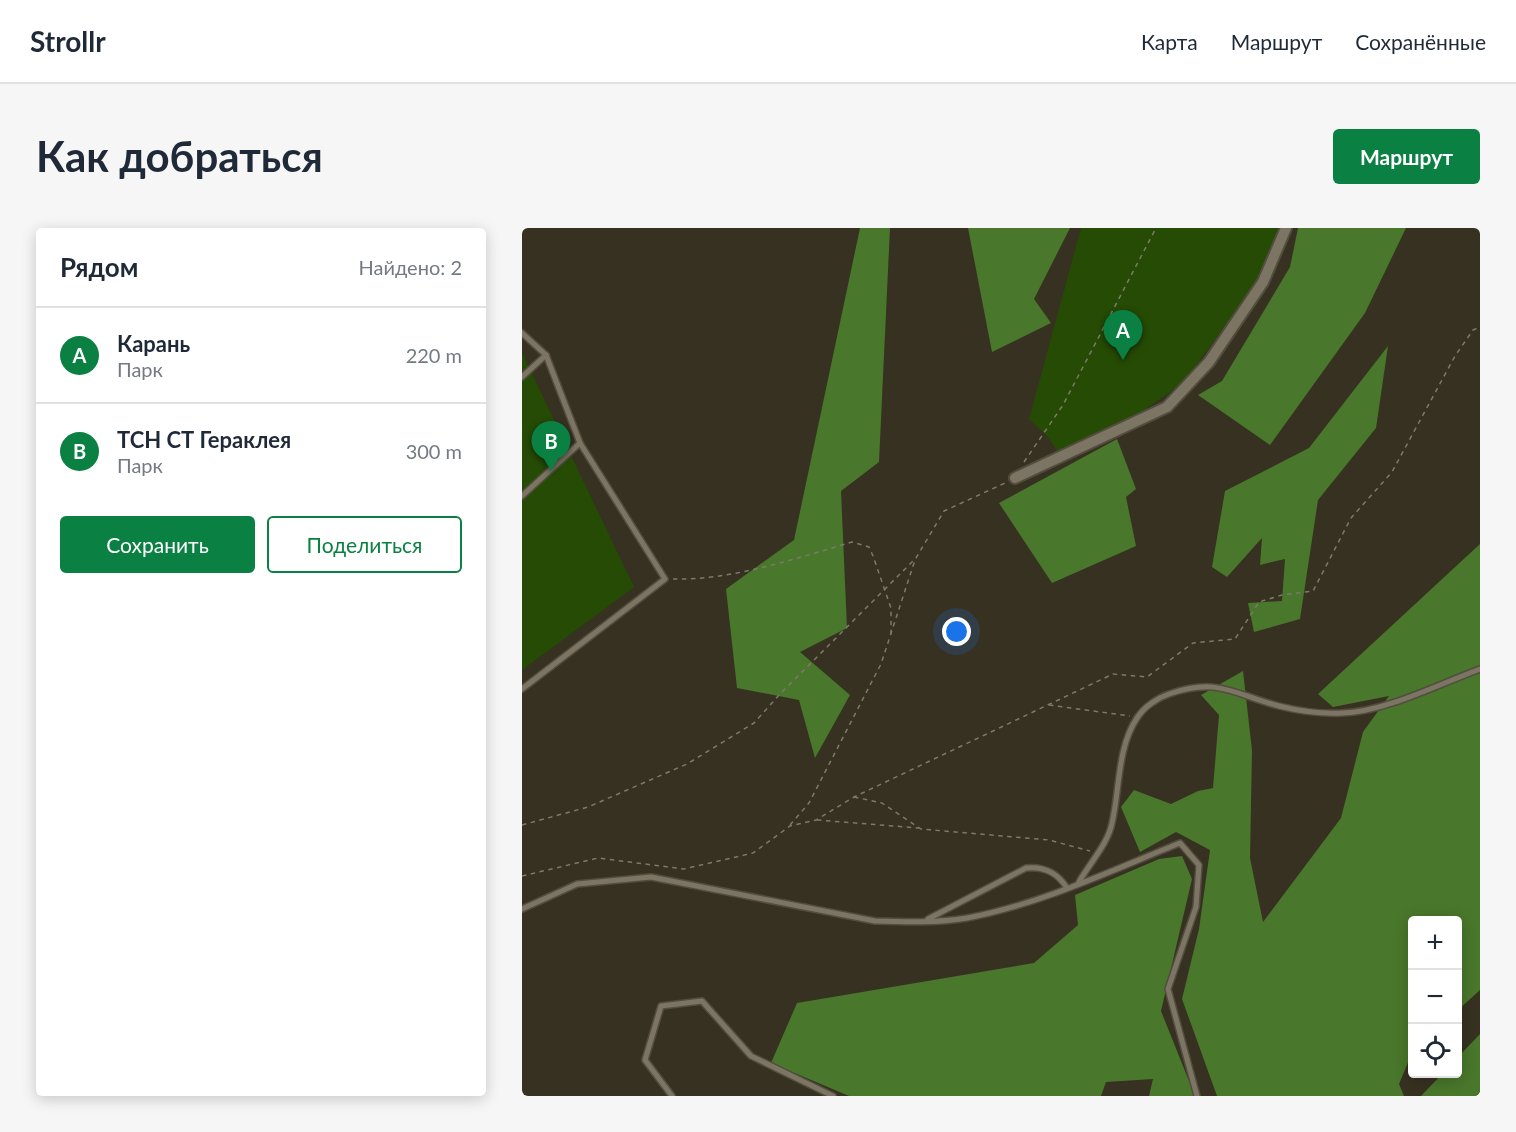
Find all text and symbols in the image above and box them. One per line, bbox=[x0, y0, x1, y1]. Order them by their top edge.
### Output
text: Strollr bbox=[30, 24, 106, 58]
text: Карта bbox=[1141, 29, 1198, 54]
text: Маршрут bbox=[1231, 29, 1322, 54]
text: Сохранённые bbox=[1355, 29, 1486, 54]
button: Маршрут bbox=[1333, 129, 1480, 184]
text: Как добраться bbox=[36, 131, 323, 181]
text: Рядом bbox=[60, 251, 138, 283]
text: Найдено: 2 bbox=[359, 255, 462, 279]
pin: A bbox=[1104, 310, 1142, 360]
text: Карань bbox=[117, 330, 190, 357]
text: A bbox=[73, 343, 86, 367]
text: 220 m bbox=[406, 343, 462, 367]
text: Парк bbox=[117, 357, 163, 381]
pin: B bbox=[531, 422, 570, 471]
text: ТСН СТ Гераклея bbox=[117, 426, 291, 453]
text: B bbox=[73, 439, 86, 463]
text: 300 m bbox=[406, 439, 462, 463]
text: Парк bbox=[117, 453, 163, 477]
button: Сохранить bbox=[60, 516, 255, 573]
button: Поделиться bbox=[267, 516, 462, 573]
your location bbox=[942, 617, 971, 646]
map controls bbox=[1408, 916, 1462, 1078]
button: + bbox=[1408, 916, 1462, 970]
button: − bbox=[1408, 970, 1462, 1024]
button: locate bbox=[1408, 1024, 1462, 1078]

